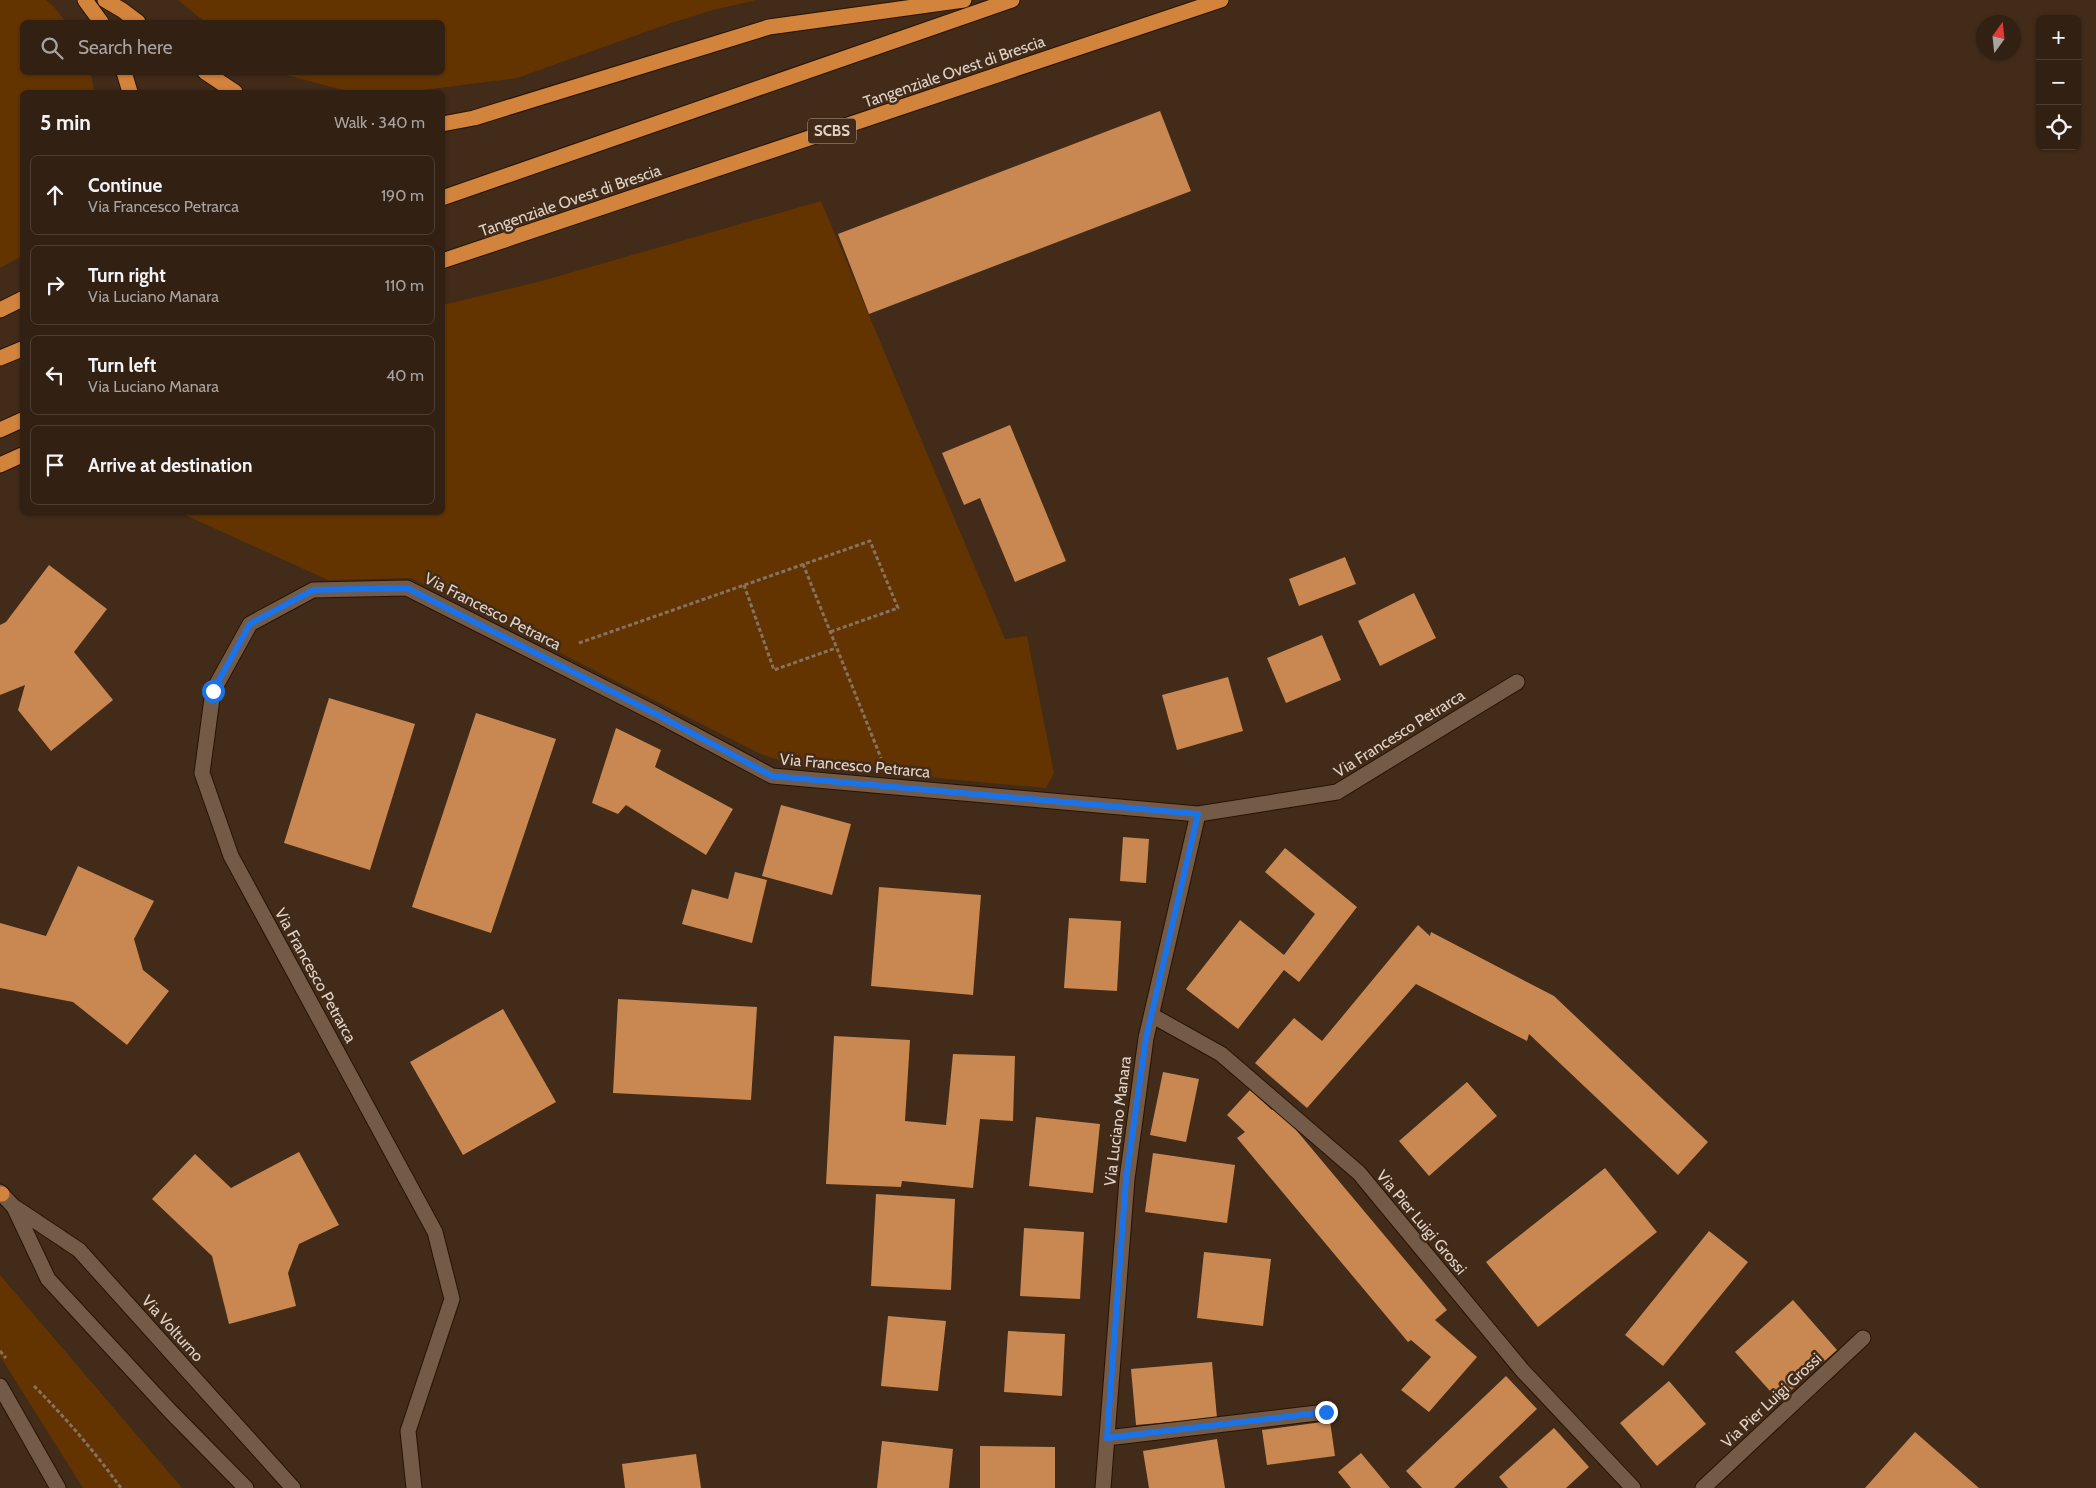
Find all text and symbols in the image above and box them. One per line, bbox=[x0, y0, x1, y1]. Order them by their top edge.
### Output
north arrow bbox=[1976, 15, 2021, 60]
map controls bbox=[2036, 15, 2081, 150]
button: + bbox=[2036, 15, 2081, 60]
search box bbox=[20, 20, 445, 75]
street label: Tangenziale Ovest di Brescia bbox=[861, 31, 1048, 111]
icon: search bbox=[38, 34, 66, 62]
text: Search here bbox=[78, 36, 172, 59]
button: − bbox=[2036, 60, 2081, 105]
button: locate bbox=[2036, 105, 2081, 150]
text: 5 min bbox=[40, 110, 91, 135]
text: Walk · 340 m bbox=[334, 113, 425, 132]
road number: SCBS bbox=[808, 118, 856, 144]
street label: Tangenziale Ovest di Brescia bbox=[477, 160, 664, 240]
text: Continue bbox=[88, 174, 162, 197]
icon: ahead bbox=[41, 181, 69, 209]
text: 190 m bbox=[381, 186, 424, 205]
text: Via Francesco Petrarca bbox=[88, 197, 239, 216]
text: Turn right bbox=[88, 264, 166, 287]
icon: right bbox=[41, 271, 69, 299]
text: 110 m bbox=[385, 276, 424, 295]
text: Via Luciano Manara bbox=[88, 287, 219, 306]
text: Turn left bbox=[88, 354, 156, 377]
icon: left bbox=[41, 361, 69, 389]
text: 40 m bbox=[386, 366, 424, 385]
text: Via Luciano Manara bbox=[88, 377, 219, 396]
icon: arrive bbox=[41, 451, 69, 479]
text: Arrive at destination bbox=[88, 454, 252, 477]
street label: Via Francesco Petrarca bbox=[421, 569, 565, 654]
route start bbox=[202, 680, 225, 703]
street label: Via Francesco Petrarca bbox=[1330, 685, 1469, 781]
street label: Via Francesco Petrarca bbox=[779, 749, 931, 782]
street label: Via Francesco Petrarca bbox=[271, 905, 361, 1046]
street label: Via Luciano Manara bbox=[1100, 1055, 1135, 1187]
street label: Via Pier Luigi Grossi bbox=[1372, 1166, 1471, 1278]
street label: Via Volturno bbox=[138, 1291, 208, 1366]
street label: Via Pier Luigi Grossi bbox=[1717, 1349, 1825, 1452]
route end bbox=[1315, 1401, 1338, 1424]

